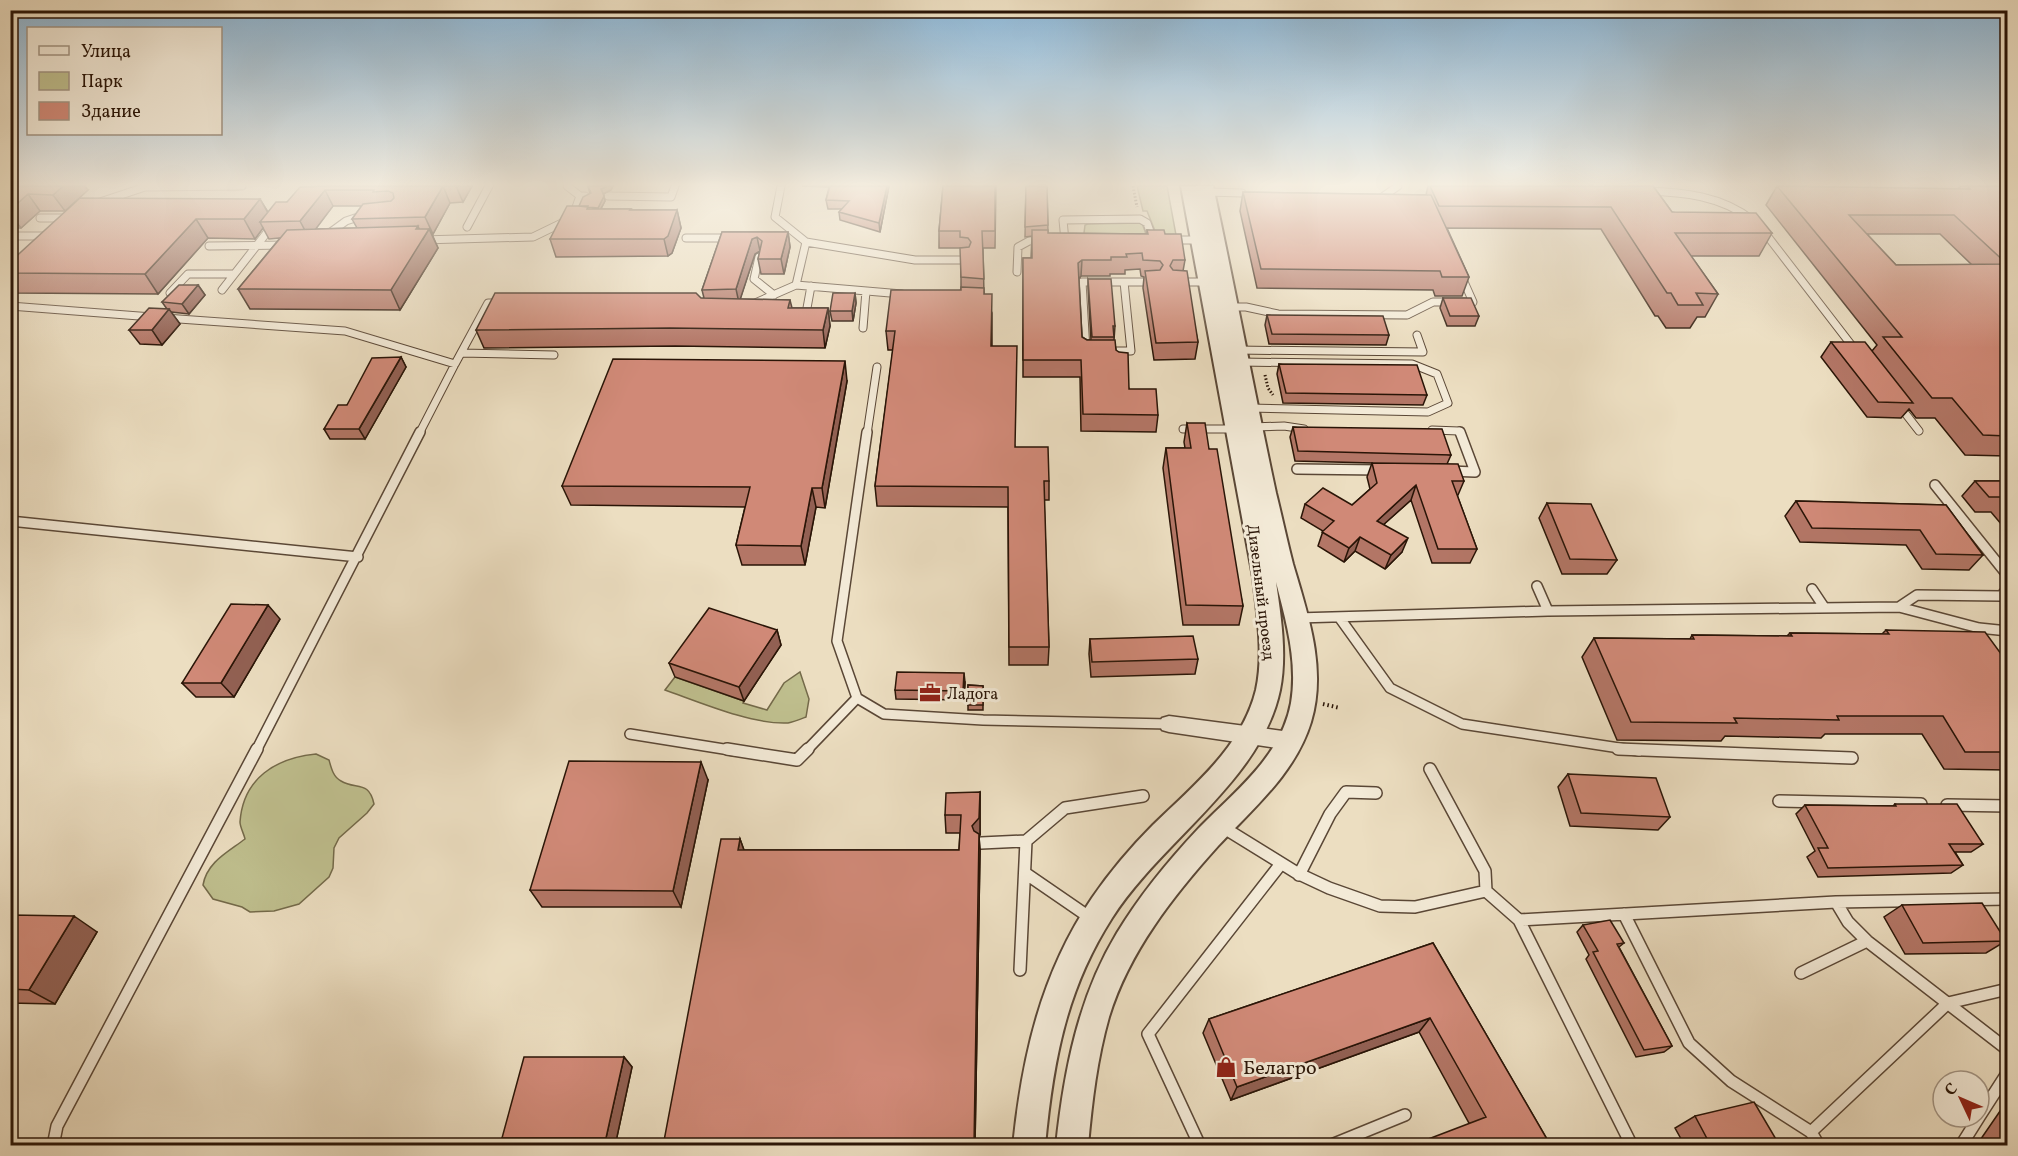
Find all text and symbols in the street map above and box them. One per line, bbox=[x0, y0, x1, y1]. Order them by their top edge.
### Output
legend bbox=[27, 27, 222, 135]
text: Улица bbox=[81, 40, 131, 65]
text: Парк bbox=[81, 70, 123, 95]
text: Здание bbox=[81, 100, 141, 125]
street label: Дизельный проезд bbox=[1241, 523, 1279, 662]
office icon: Ладога bbox=[918, 681, 942, 705]
place label: Ладога bbox=[947, 684, 998, 706]
shop icon: Белагро bbox=[1214, 1055, 1238, 1079]
place label: Белагро bbox=[1243, 1055, 1317, 1083]
north arrow bbox=[1931, 1069, 1991, 1129]
text: С bbox=[1940, 1079, 1963, 1101]

